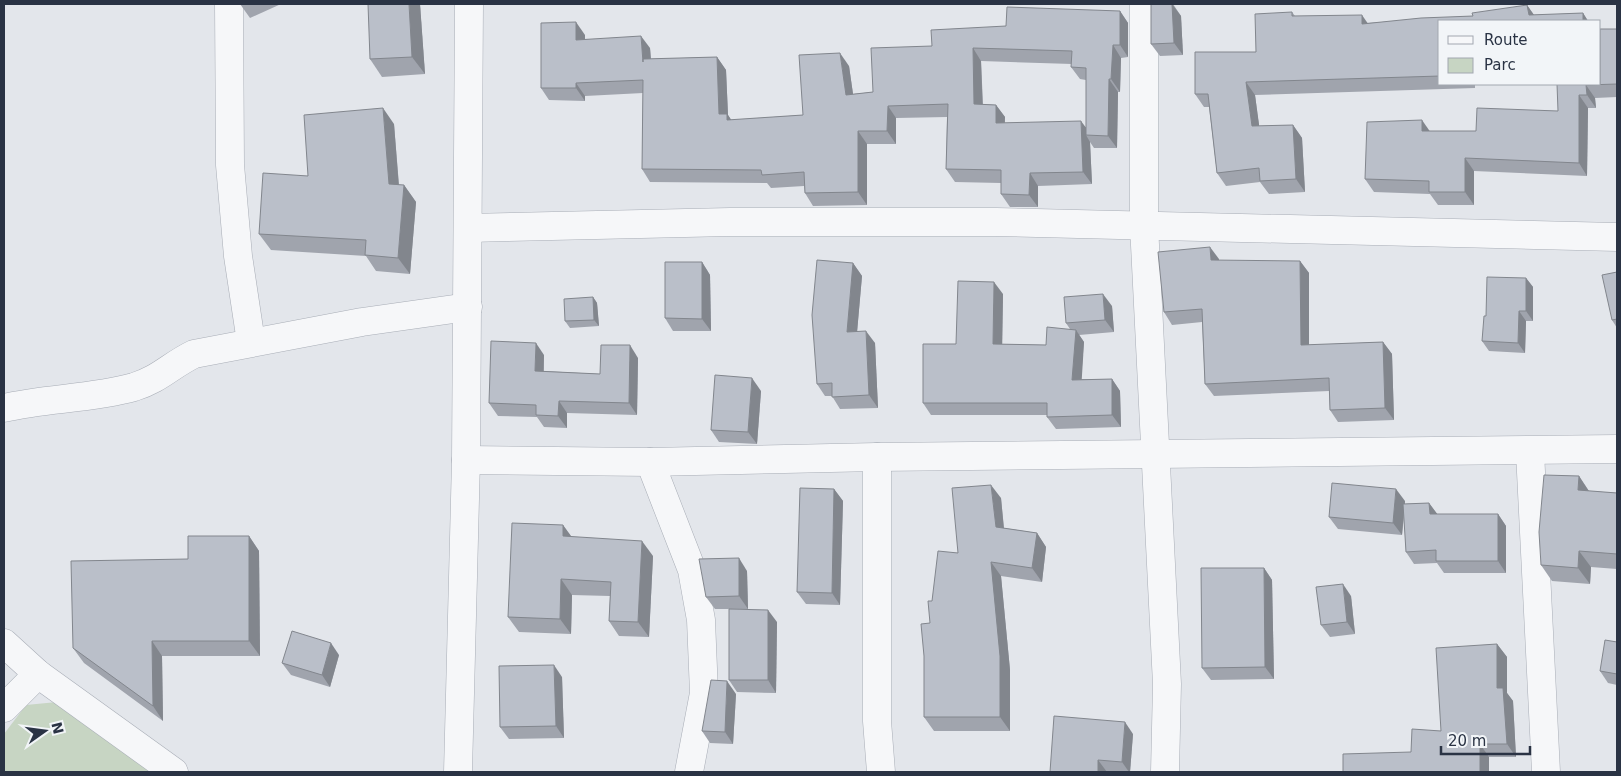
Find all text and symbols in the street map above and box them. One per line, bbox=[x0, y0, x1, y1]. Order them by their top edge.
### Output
legend bbox=[1438, 20, 1601, 85]
text: Route bbox=[1484, 31, 1528, 49]
text: Parc bbox=[1484, 56, 1516, 74]
north arrow bbox=[20, 706, 70, 756]
text: N bbox=[48, 720, 67, 735]
scale bar bbox=[1441, 724, 1530, 756]
text: 20 m bbox=[1448, 732, 1486, 750]

